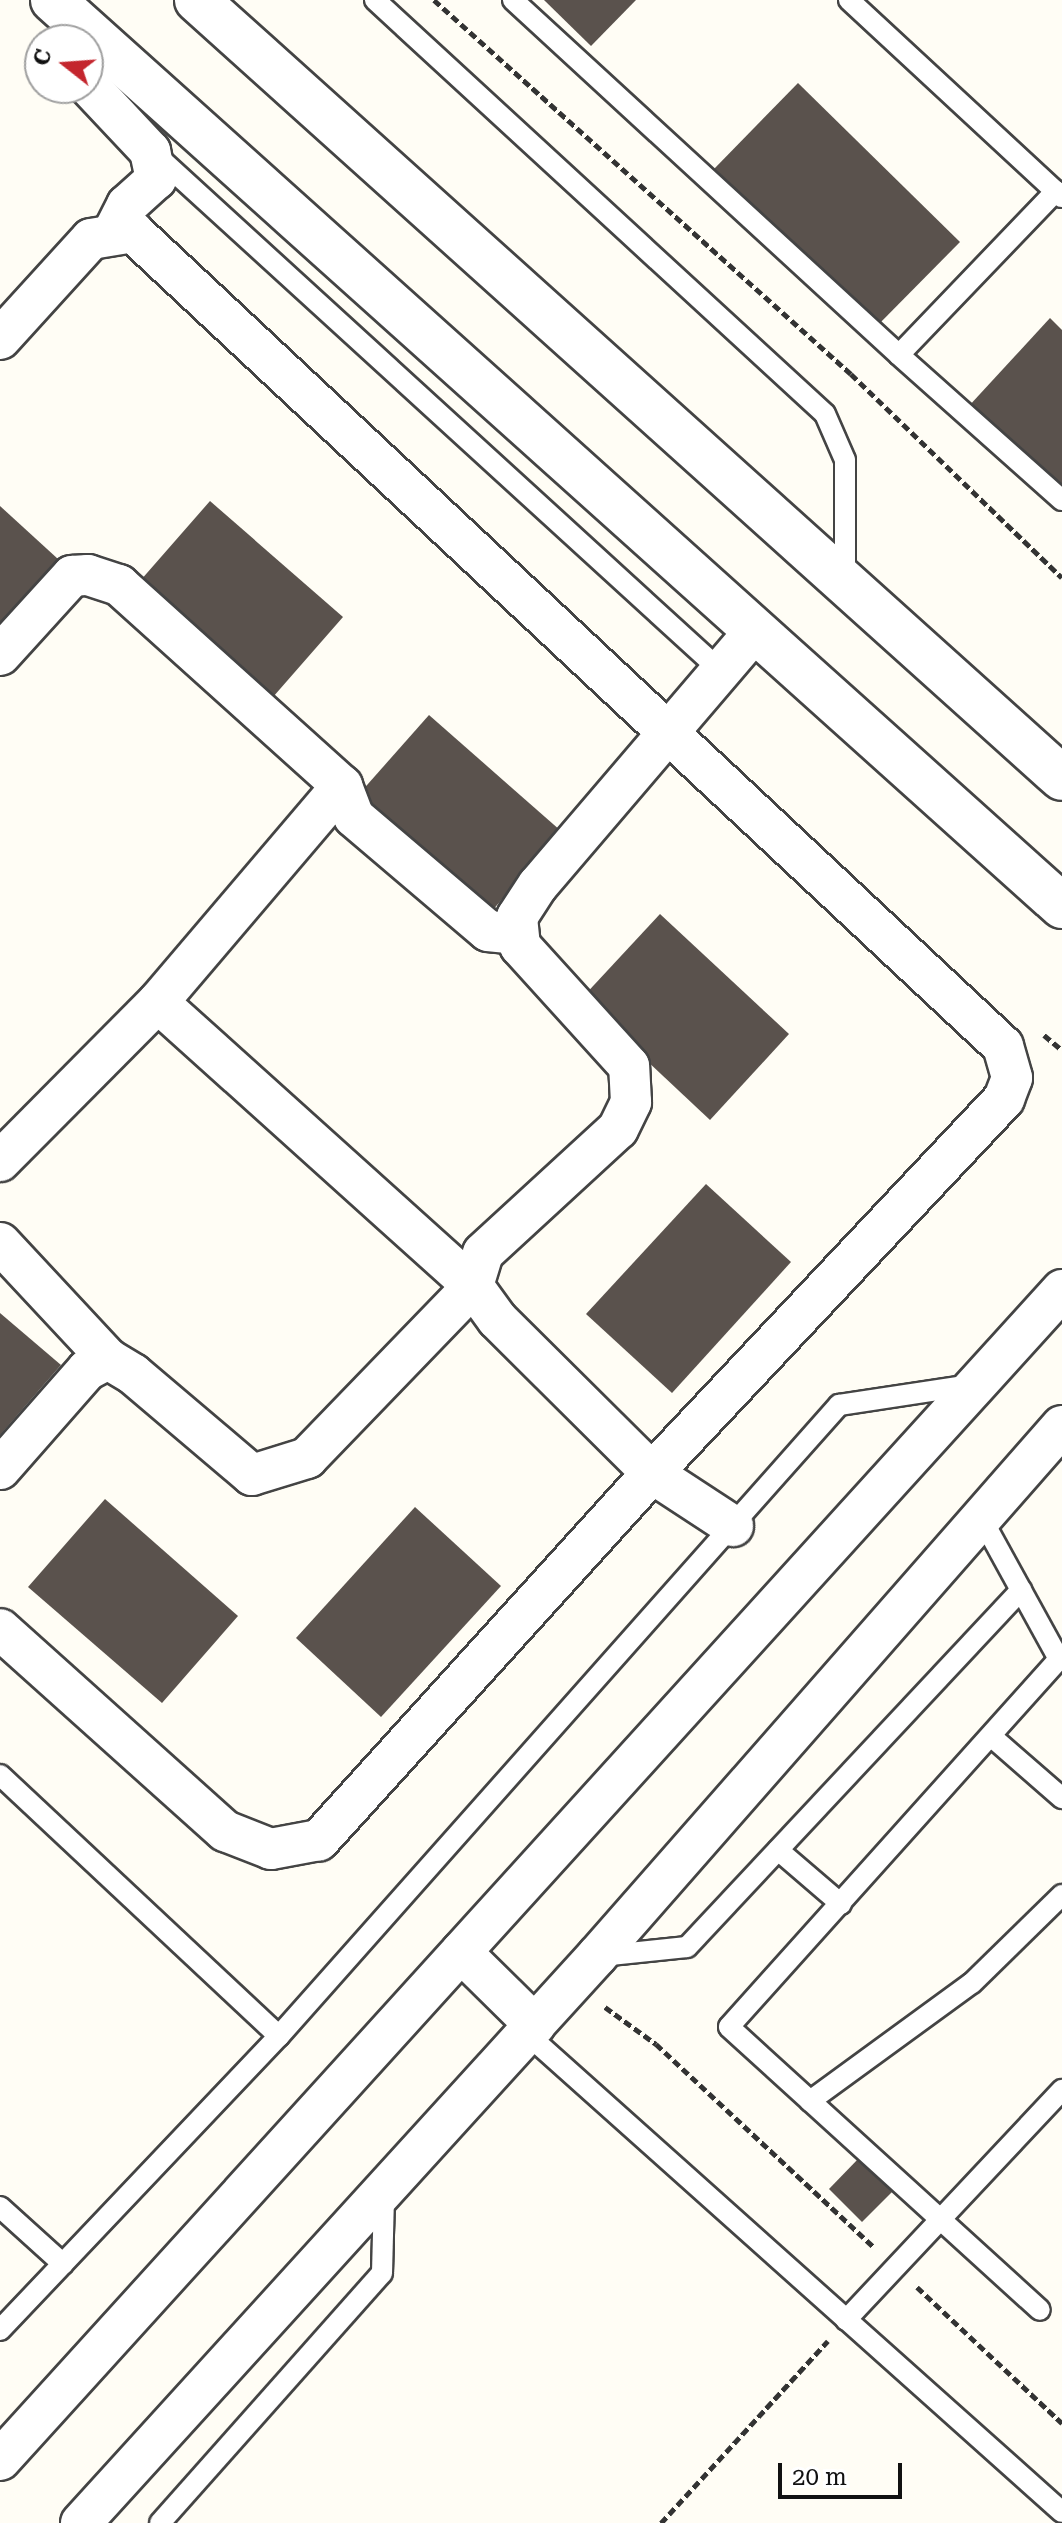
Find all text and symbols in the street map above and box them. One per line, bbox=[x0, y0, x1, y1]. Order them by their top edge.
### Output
north arrow bbox=[24, 24, 104, 104]
text: С bbox=[28, 46, 57, 68]
scale bar bbox=[782, 2447, 906, 2497]
text: 20 m bbox=[792, 2463, 847, 2491]

